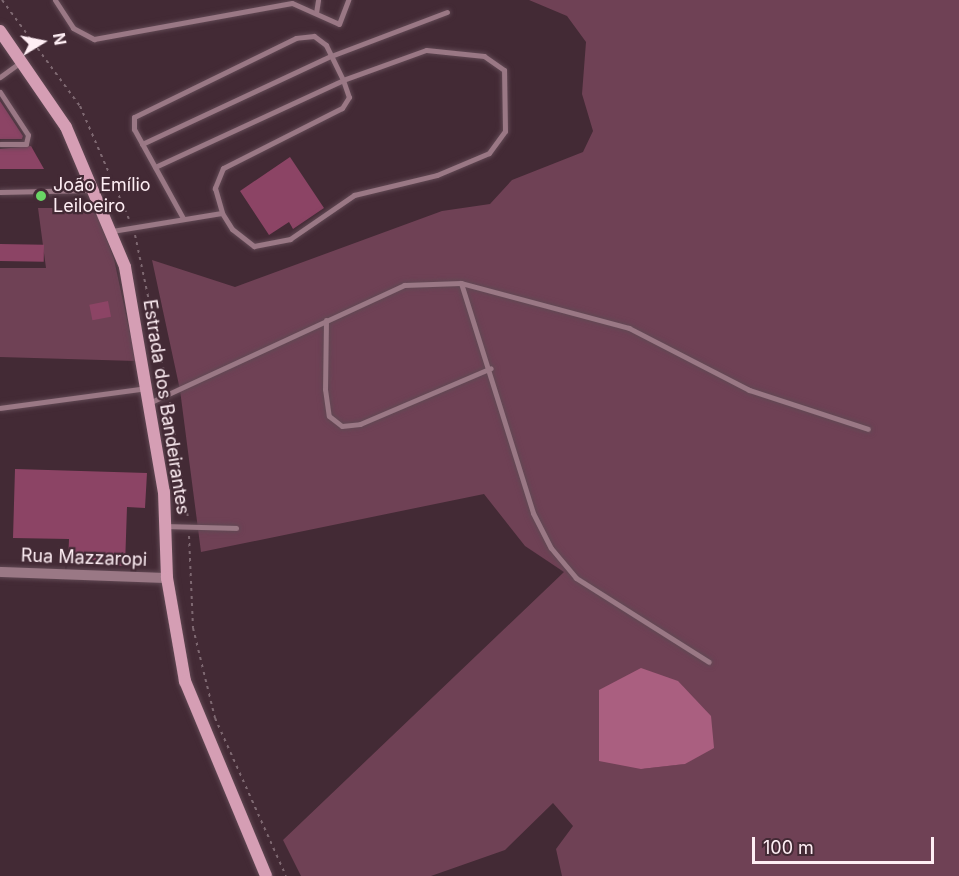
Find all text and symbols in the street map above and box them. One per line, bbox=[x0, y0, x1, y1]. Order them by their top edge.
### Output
north arrow bbox=[12, 12, 72, 72]
text: N bbox=[49, 31, 71, 47]
place label: João Emílio Leiloeiro bbox=[53, 175, 151, 218]
marker: João Emílio Leiloeiro bbox=[34, 189, 48, 203]
street label: Estrada dos Bandeirantes bbox=[138, 298, 194, 516]
street label: Rua Mazzaropi bbox=[20, 545, 148, 571]
scale bar bbox=[755, 825, 936, 863]
text: 100 m bbox=[763, 837, 814, 858]

